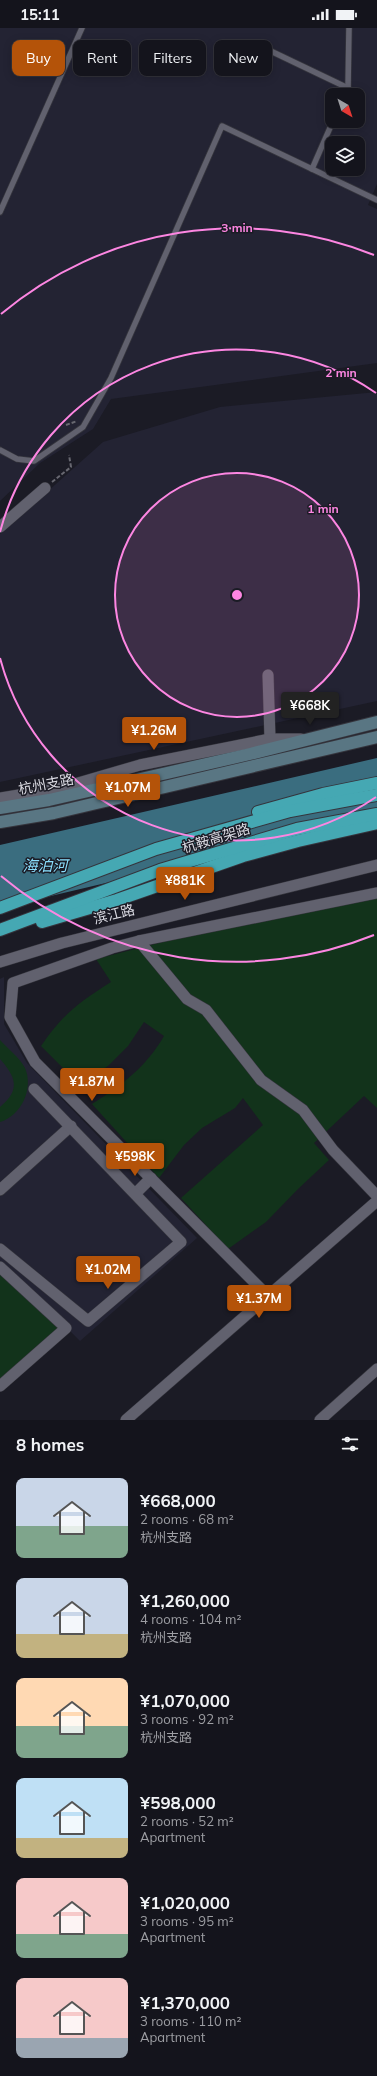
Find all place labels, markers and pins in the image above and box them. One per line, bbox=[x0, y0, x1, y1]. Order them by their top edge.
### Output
centre of rings bbox=[230, 588, 244, 602]
pin: ¥668K bbox=[282, 692, 338, 726]
pin: ¥1.26M bbox=[121, 717, 187, 751]
pin: ¥1.07M bbox=[95, 774, 161, 808]
pin: ¥881K bbox=[157, 867, 213, 901]
pin: ¥1.87M bbox=[59, 1068, 125, 1102]
pin: ¥598K bbox=[107, 1143, 163, 1177]
pin: ¥1.02M bbox=[75, 1256, 141, 1290]
pin: ¥1.37M bbox=[226, 1285, 292, 1319]

